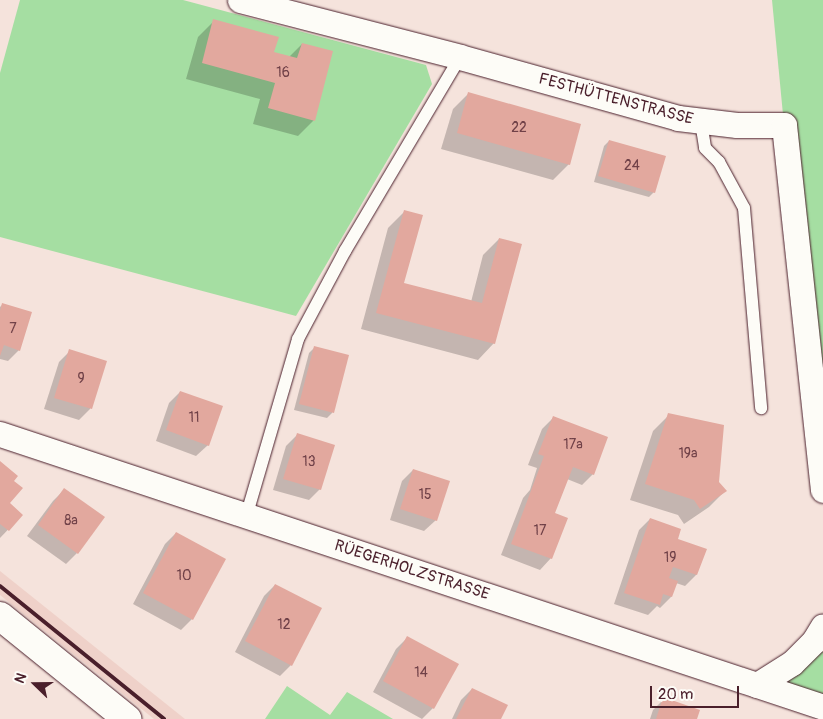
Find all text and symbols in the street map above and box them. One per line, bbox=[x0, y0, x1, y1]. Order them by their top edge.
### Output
house number: 16 bbox=[276, 65, 290, 81]
street label: FESTHÜTTENSTRASSE bbox=[537, 69, 695, 129]
house number: 22 bbox=[511, 120, 527, 136]
house number: 24 bbox=[624, 158, 640, 174]
house number: 7 bbox=[9, 321, 17, 337]
house number: 9 bbox=[77, 371, 85, 387]
house number: 11 bbox=[189, 410, 199, 426]
house number: 17a bbox=[563, 437, 583, 453]
house number: 19a bbox=[678, 446, 698, 462]
house number: 13 bbox=[302, 454, 316, 470]
house number: 15 bbox=[418, 487, 432, 503]
house number: 8a bbox=[64, 513, 78, 529]
house number: 17 bbox=[534, 523, 546, 539]
street label: RÜEGERHOLZSTRASSE bbox=[332, 536, 492, 604]
house number: 19 bbox=[664, 550, 676, 566]
house number: 10 bbox=[176, 568, 192, 584]
house number: 12 bbox=[277, 617, 291, 633]
north arrow bbox=[10, 659, 60, 709]
house number: 14 bbox=[414, 665, 428, 681]
text: N bbox=[11, 671, 30, 686]
scale bar bbox=[653, 676, 742, 708]
text: 20 m bbox=[658, 685, 693, 704]

